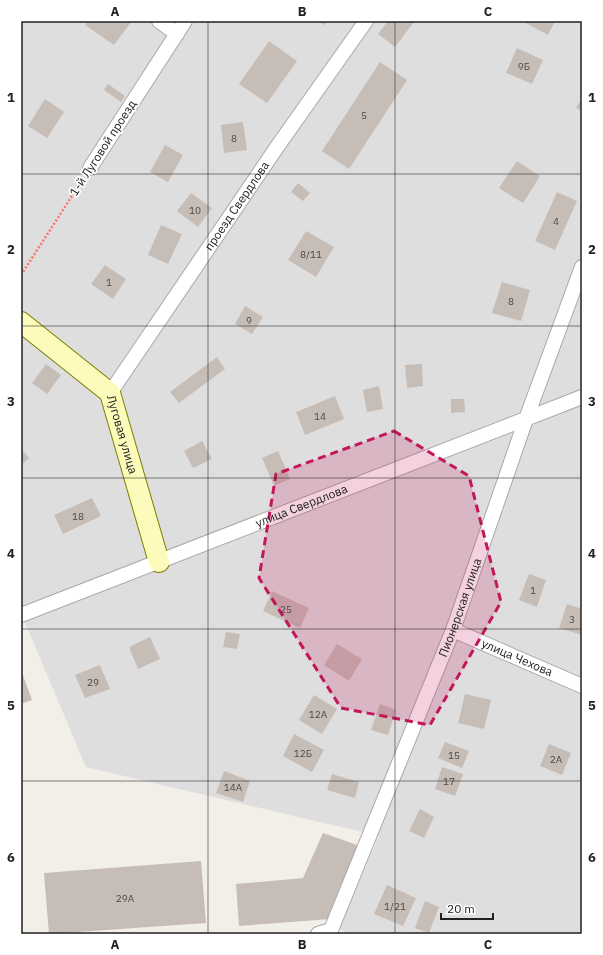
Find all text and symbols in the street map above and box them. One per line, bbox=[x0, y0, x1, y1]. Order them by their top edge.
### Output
text: A bbox=[111, 3, 120, 20]
text: B bbox=[298, 3, 307, 20]
text: C bbox=[484, 3, 493, 20]
house number: 9Б bbox=[518, 60, 530, 73]
text: 1 bbox=[7, 89, 15, 106]
text: 1 bbox=[588, 89, 596, 106]
street label: 1-й Луговой проезд bbox=[66, 97, 139, 199]
house number: 5 bbox=[361, 109, 367, 122]
house number: 8 bbox=[231, 132, 237, 145]
street label: проезд Свердлова bbox=[201, 158, 272, 253]
house number: 10 bbox=[189, 204, 201, 217]
house number: 4 bbox=[553, 215, 559, 228]
text: 2 bbox=[7, 241, 15, 258]
text: 2 bbox=[588, 241, 596, 258]
house number: 8/11 bbox=[300, 248, 322, 261]
house number: 1 bbox=[106, 276, 112, 289]
house number: 8 bbox=[508, 295, 514, 308]
house number: 9 bbox=[246, 314, 252, 327]
text: 3 bbox=[7, 393, 15, 410]
street label: Луговая улица bbox=[104, 393, 141, 476]
text: 3 bbox=[588, 393, 596, 410]
house number: 14 bbox=[314, 410, 326, 423]
street label: улица Свердлова bbox=[253, 481, 350, 530]
house number: 18 bbox=[72, 510, 84, 523]
text: 4 bbox=[7, 545, 15, 562]
text: 4 bbox=[588, 545, 596, 562]
street label: Пионерская улица bbox=[435, 555, 485, 659]
house number: 1 bbox=[530, 584, 536, 597]
house number: 25 bbox=[280, 603, 292, 616]
house number: 3 bbox=[569, 613, 575, 626]
street label: улица Чехова bbox=[480, 635, 556, 680]
house number: 29 bbox=[87, 676, 99, 689]
text: 5 bbox=[7, 697, 15, 714]
text: 5 bbox=[588, 697, 596, 714]
house number: 12А bbox=[309, 708, 328, 721]
house number: 12Б bbox=[294, 747, 312, 760]
house number: 15 bbox=[448, 749, 460, 762]
house number: 2А bbox=[550, 753, 563, 766]
house number: 17 bbox=[443, 775, 455, 788]
house number: 14А bbox=[224, 781, 243, 794]
text: 6 bbox=[7, 849, 15, 866]
text: 6 bbox=[588, 849, 596, 866]
house number: 29А bbox=[116, 892, 135, 905]
scale bar bbox=[441, 895, 493, 921]
house number: 1/21 bbox=[384, 900, 406, 913]
text: 20 m bbox=[447, 901, 475, 916]
text: A bbox=[111, 936, 120, 953]
text: B bbox=[298, 936, 307, 953]
text: C bbox=[484, 936, 493, 953]

